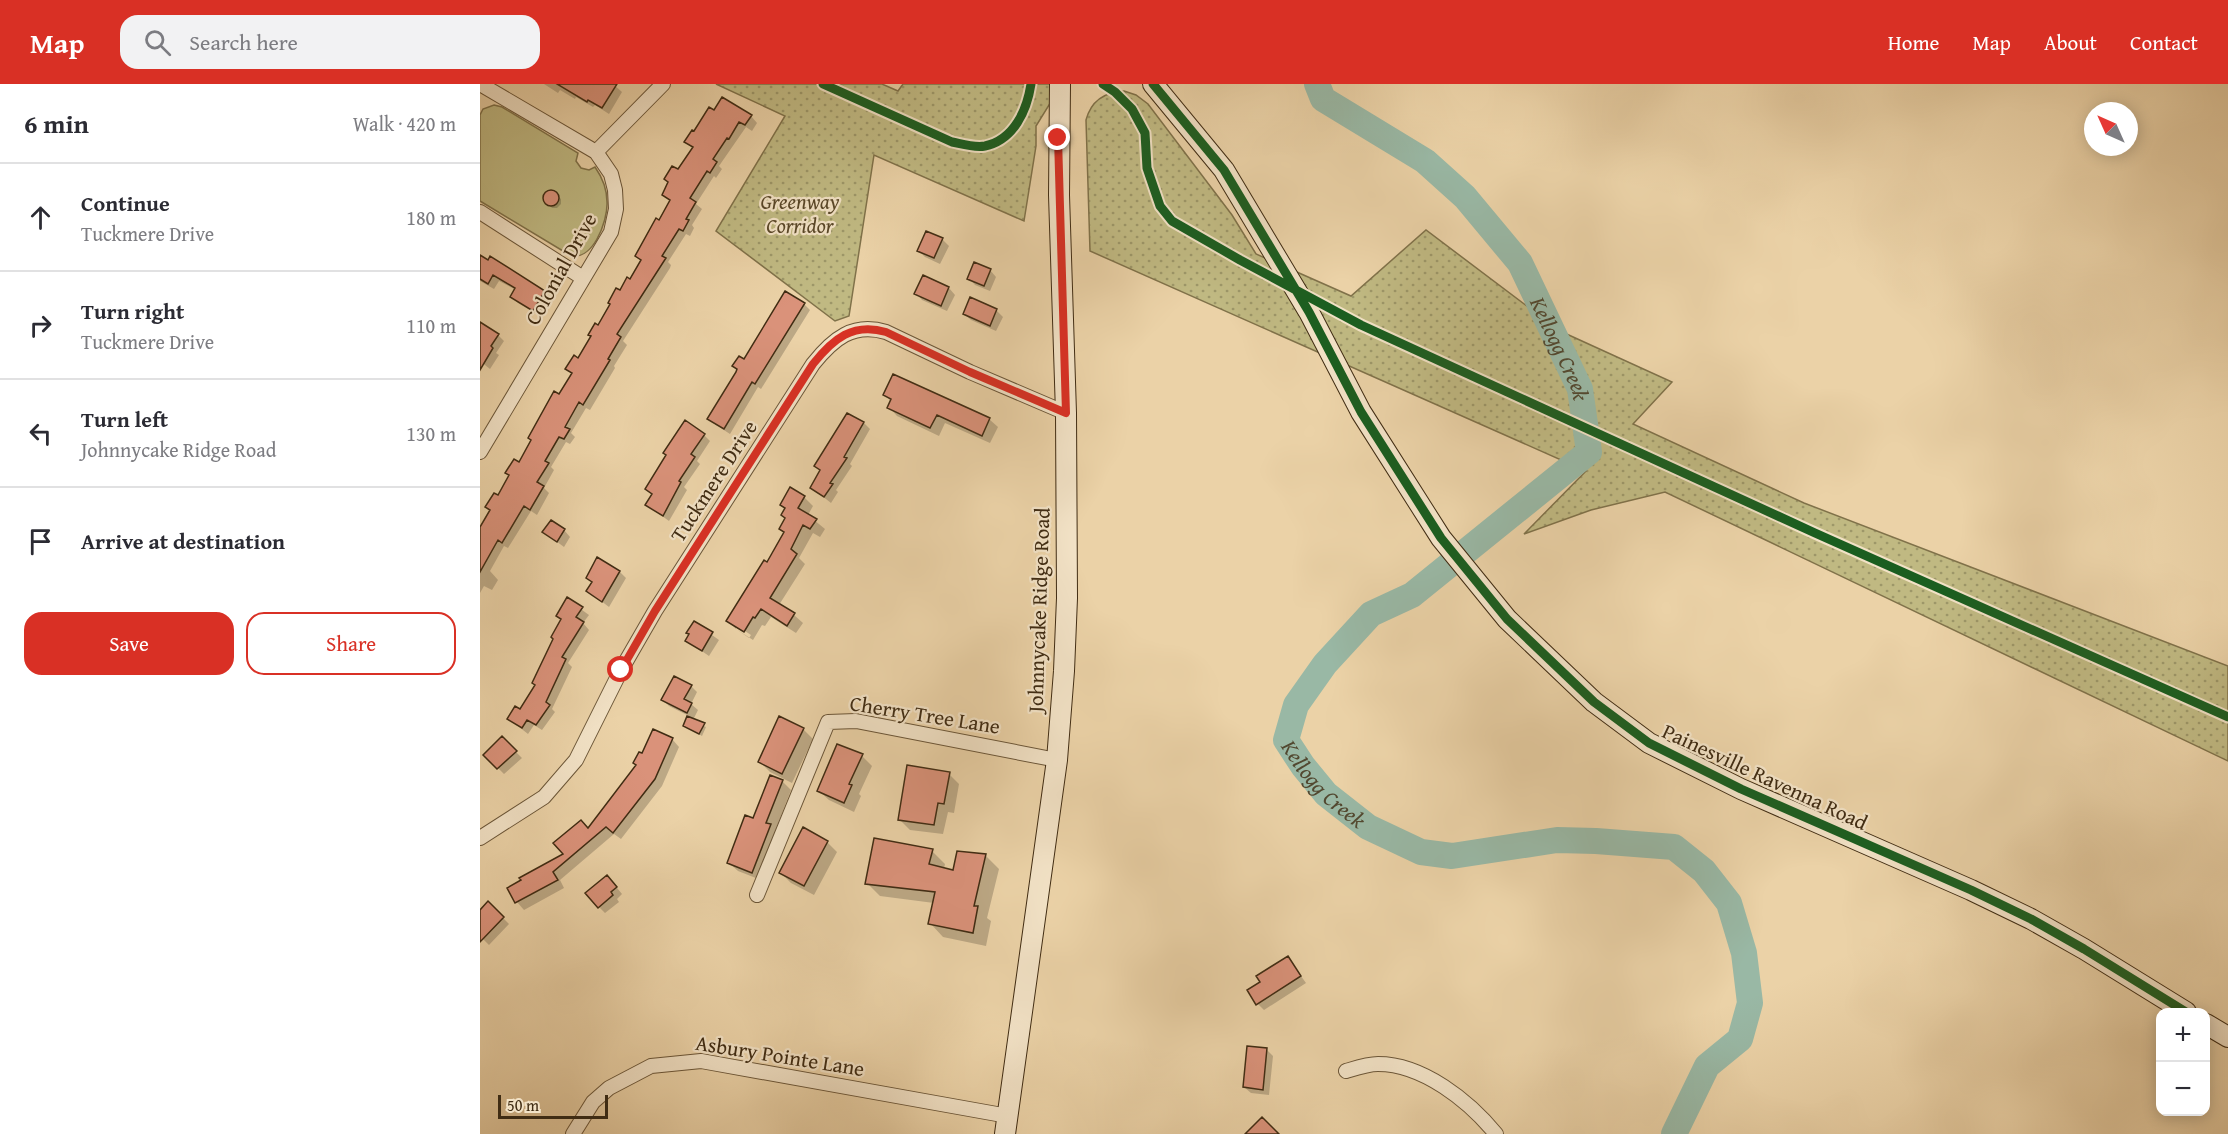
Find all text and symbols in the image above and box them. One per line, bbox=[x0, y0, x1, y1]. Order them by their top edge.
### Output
search box bbox=[120, 15, 540, 69]
text: Map bbox=[30, 22, 84, 63]
icon: search bbox=[141, 26, 174, 59]
text: Search here bbox=[189, 26, 298, 58]
text: Home bbox=[1888, 27, 1939, 58]
text: Map bbox=[1972, 27, 2011, 58]
text: About bbox=[2044, 27, 2097, 58]
text: Contact bbox=[2130, 27, 2198, 58]
north arrow bbox=[2084, 102, 2138, 156]
text: 6 min bbox=[24, 104, 89, 143]
text: Walk · 420 m bbox=[353, 109, 456, 138]
route end bbox=[1044, 124, 1070, 150]
park label: Greenway Corridor bbox=[761, 186, 840, 241]
text: Continue bbox=[81, 187, 170, 219]
icon: ahead bbox=[24, 201, 57, 234]
text: 180 m bbox=[406, 203, 456, 232]
street label: Colonial Drive bbox=[517, 207, 604, 330]
text: Tuckmere Drive bbox=[81, 219, 214, 248]
water label: Kellogg Creek bbox=[1522, 290, 1598, 403]
text: Turn right bbox=[81, 295, 184, 327]
icon: right bbox=[24, 309, 57, 342]
text: 110 m bbox=[406, 311, 456, 340]
text: Tuckmere Drive bbox=[81, 327, 214, 356]
text: Turn left bbox=[81, 403, 168, 435]
street label: Tuckmere Drive bbox=[663, 414, 765, 548]
icon: left bbox=[24, 417, 57, 450]
text: 130 m bbox=[406, 419, 456, 448]
text: Johnnycake Ridge Road bbox=[81, 435, 276, 464]
street label: Johnnycake Ridge Road bbox=[1019, 506, 1058, 716]
icon: arrive bbox=[24, 525, 57, 558]
text: Arrive at destination bbox=[81, 525, 285, 557]
button: Save bbox=[24, 612, 234, 675]
button: Share bbox=[246, 612, 456, 675]
route start bbox=[607, 656, 633, 682]
street label: Cherry Tree Lane bbox=[848, 687, 1003, 742]
street label: Painesville Ravenna Road bbox=[1657, 715, 1874, 838]
water label: Kellogg Creek bbox=[1273, 732, 1374, 836]
map controls bbox=[2156, 1008, 2210, 1116]
button: + bbox=[2156, 1008, 2210, 1062]
street label: Asbury Pointe Lane bbox=[693, 1027, 867, 1084]
button: − bbox=[2156, 1062, 2210, 1116]
scale bar bbox=[498, 1092, 608, 1120]
text: 50 m bbox=[507, 1093, 539, 1117]

